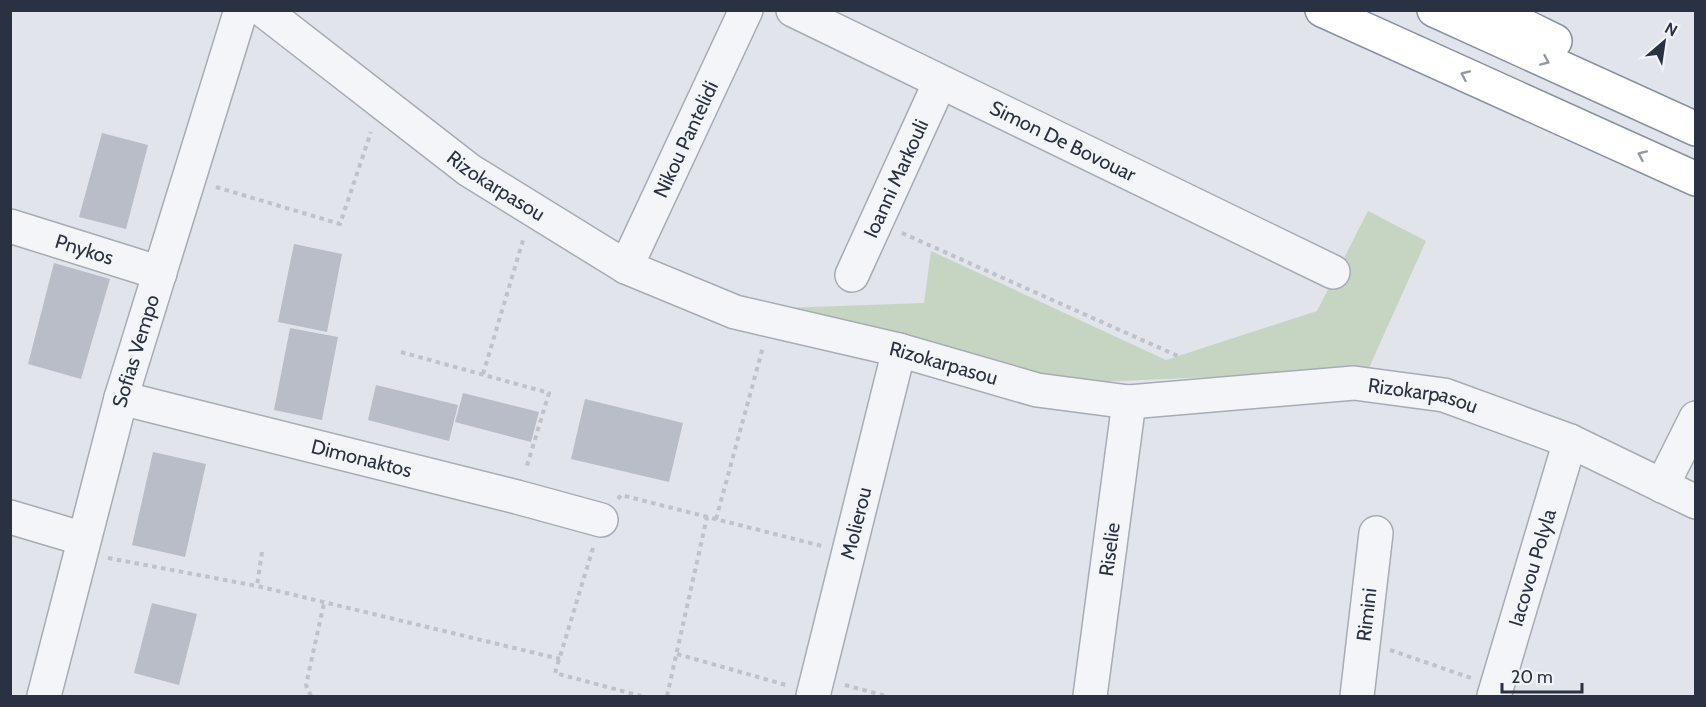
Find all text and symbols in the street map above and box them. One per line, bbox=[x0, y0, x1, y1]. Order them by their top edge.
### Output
north arrow bbox=[1634, 12, 1694, 72]
text: N bbox=[1661, 18, 1681, 40]
one-way arrow bbox=[1539, 53, 1550, 65]
one-way arrow bbox=[1460, 70, 1471, 82]
street label: Nikou Pantelidi bbox=[648, 77, 723, 201]
street label: Simon De Bovouar bbox=[986, 95, 1140, 187]
street label: Ioanni Markouli bbox=[859, 116, 933, 242]
street label: Rizokarpasou bbox=[442, 145, 549, 226]
one-way arrow bbox=[1638, 151, 1649, 163]
street label: Pnykos bbox=[52, 229, 117, 270]
street label: Sofias Vempo bbox=[107, 292, 164, 410]
street label: Rizokarpasou bbox=[887, 336, 1000, 390]
street label: Rizokarpasou bbox=[1367, 373, 1481, 418]
street label: Dimonaktos bbox=[309, 434, 414, 482]
street label: Molierou bbox=[835, 485, 876, 562]
street label: Iacovou Polyla bbox=[1503, 506, 1561, 629]
street label: Riselie bbox=[1094, 521, 1125, 578]
street label: Rimini bbox=[1351, 587, 1382, 642]
scale bar bbox=[1502, 656, 1582, 694]
text: 20 m bbox=[1511, 666, 1553, 688]

